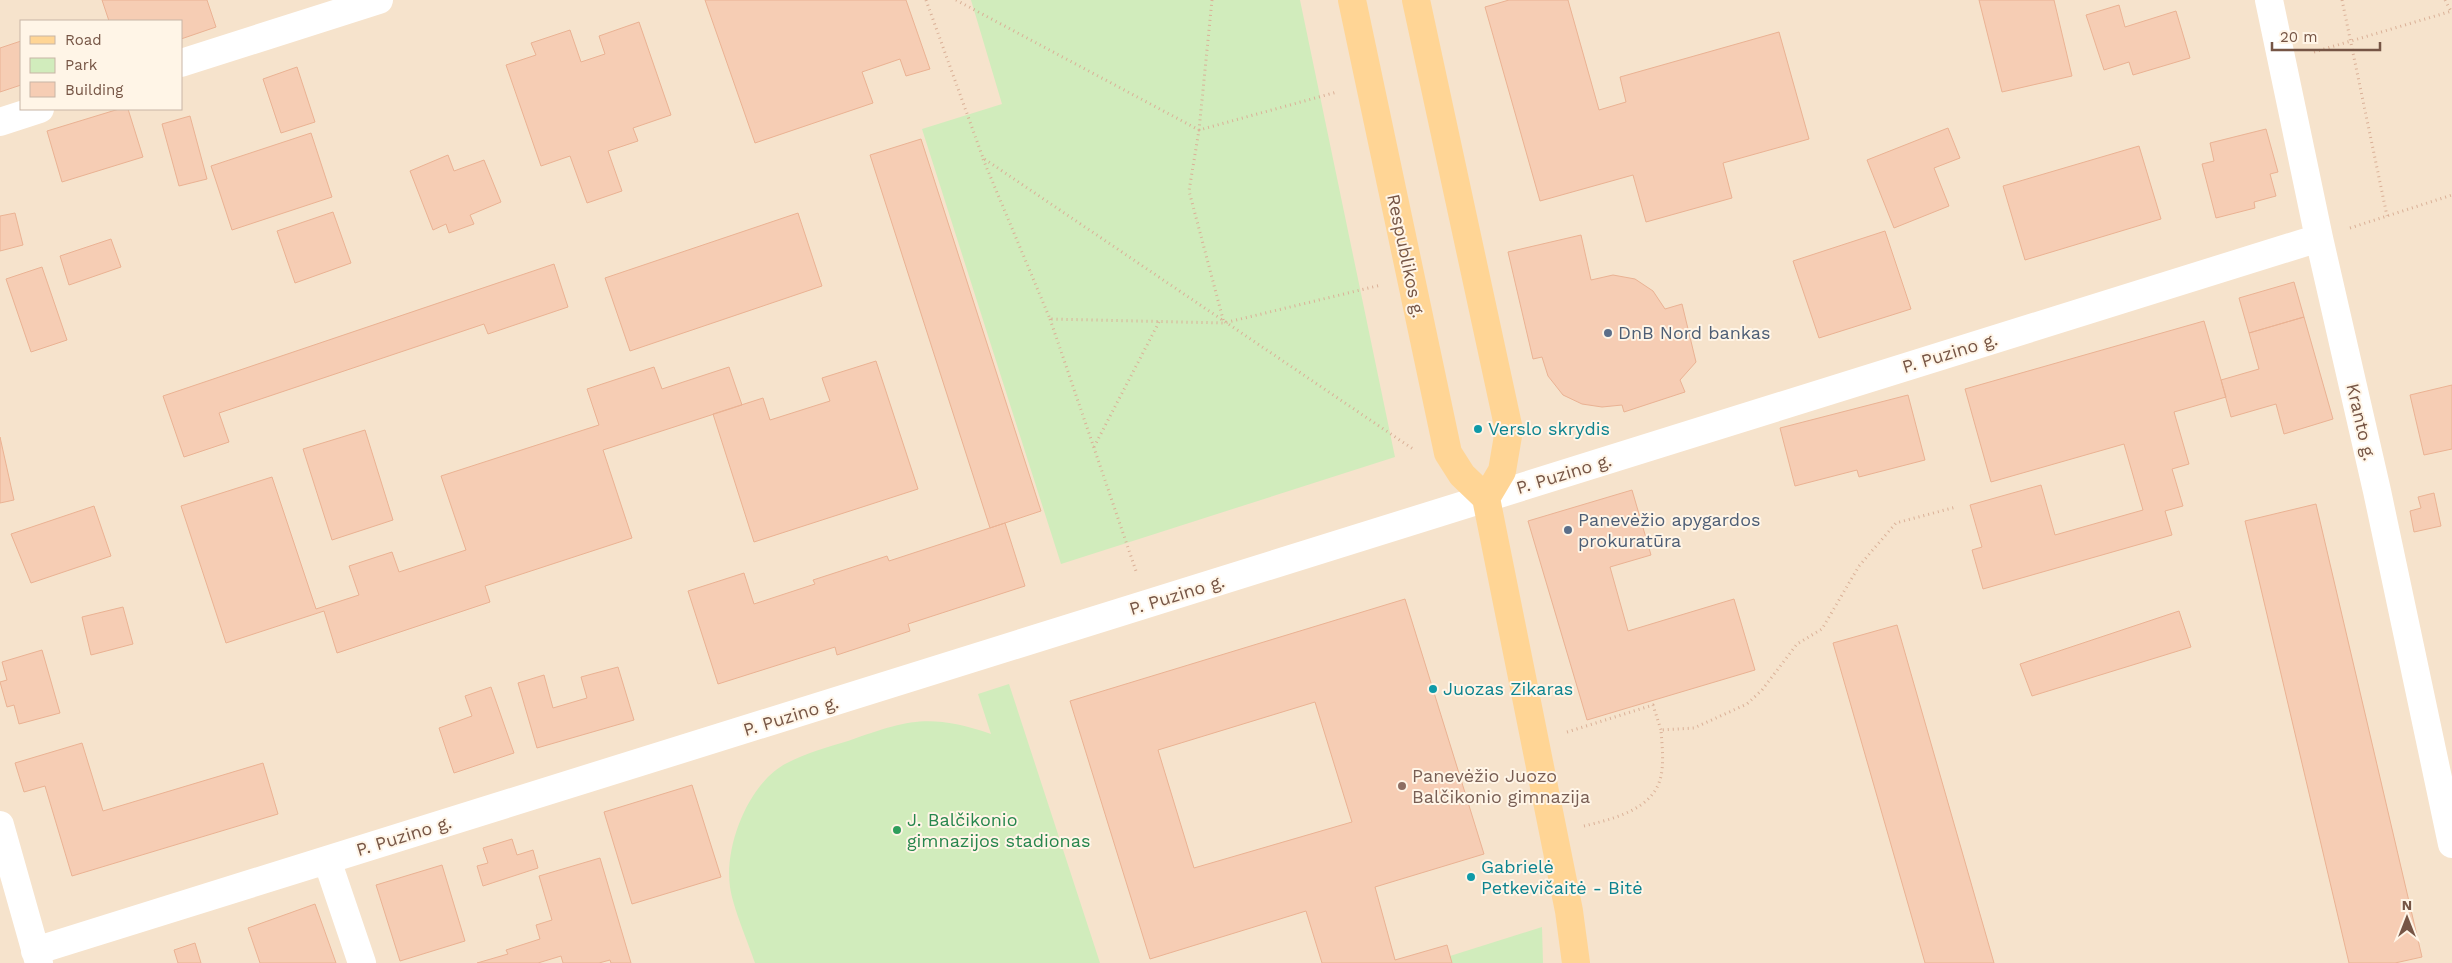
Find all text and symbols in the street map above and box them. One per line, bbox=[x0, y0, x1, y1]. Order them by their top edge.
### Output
legend bbox=[20, 20, 182, 110]
scale bar bbox=[2272, 20, 2380, 52]
text: 20 m bbox=[2280, 28, 2318, 46]
text: Road bbox=[65, 31, 102, 49]
text: Park bbox=[65, 56, 98, 74]
text: Building bbox=[65, 81, 123, 99]
street label: Respublikos g. bbox=[1383, 192, 1430, 320]
place label: DnB Nord bankas bbox=[1618, 322, 1771, 343]
marker: DnB Nord bankas bbox=[1602, 327, 1614, 339]
street label: P. Puzino g. bbox=[1900, 328, 2000, 377]
street label: Kranto g. bbox=[2342, 381, 2381, 463]
place label: Verslo skrydis bbox=[1488, 418, 1610, 439]
marker: Verslo skrydis bbox=[1472, 423, 1484, 435]
street label: P. Puzino g. bbox=[1514, 449, 1614, 498]
place label: Panevėžio apygardos prokuratūra bbox=[1578, 509, 1760, 551]
marker: Panevėžio apygardos prokuratūra bbox=[1562, 524, 1574, 536]
street label: P. Puzino g. bbox=[1127, 570, 1227, 619]
place label: Juozas Zikaras bbox=[1443, 678, 1573, 699]
marker: Juozas Zikaras bbox=[1427, 683, 1439, 695]
street label: P. Puzino g. bbox=[741, 691, 841, 740]
place label: Panevėžio Juozo Balčikonio gimnazija bbox=[1412, 765, 1590, 807]
marker: Panevėžio Juozo Balčikonio gimnazija bbox=[1396, 780, 1408, 792]
place label: J. Balčikonio gimnazijos stadionas bbox=[907, 809, 1090, 851]
street label: P. Puzino g. bbox=[354, 811, 454, 860]
marker: J. Balčikonio gimnazijos stadionas bbox=[891, 824, 903, 836]
place label: Gabrielė Petkevičaitė - Bitė bbox=[1481, 856, 1643, 898]
marker: Gabrielė Petkevičaitė - Bitė bbox=[1465, 871, 1477, 883]
north arrow bbox=[2382, 893, 2432, 943]
text: N bbox=[2402, 897, 2412, 913]

